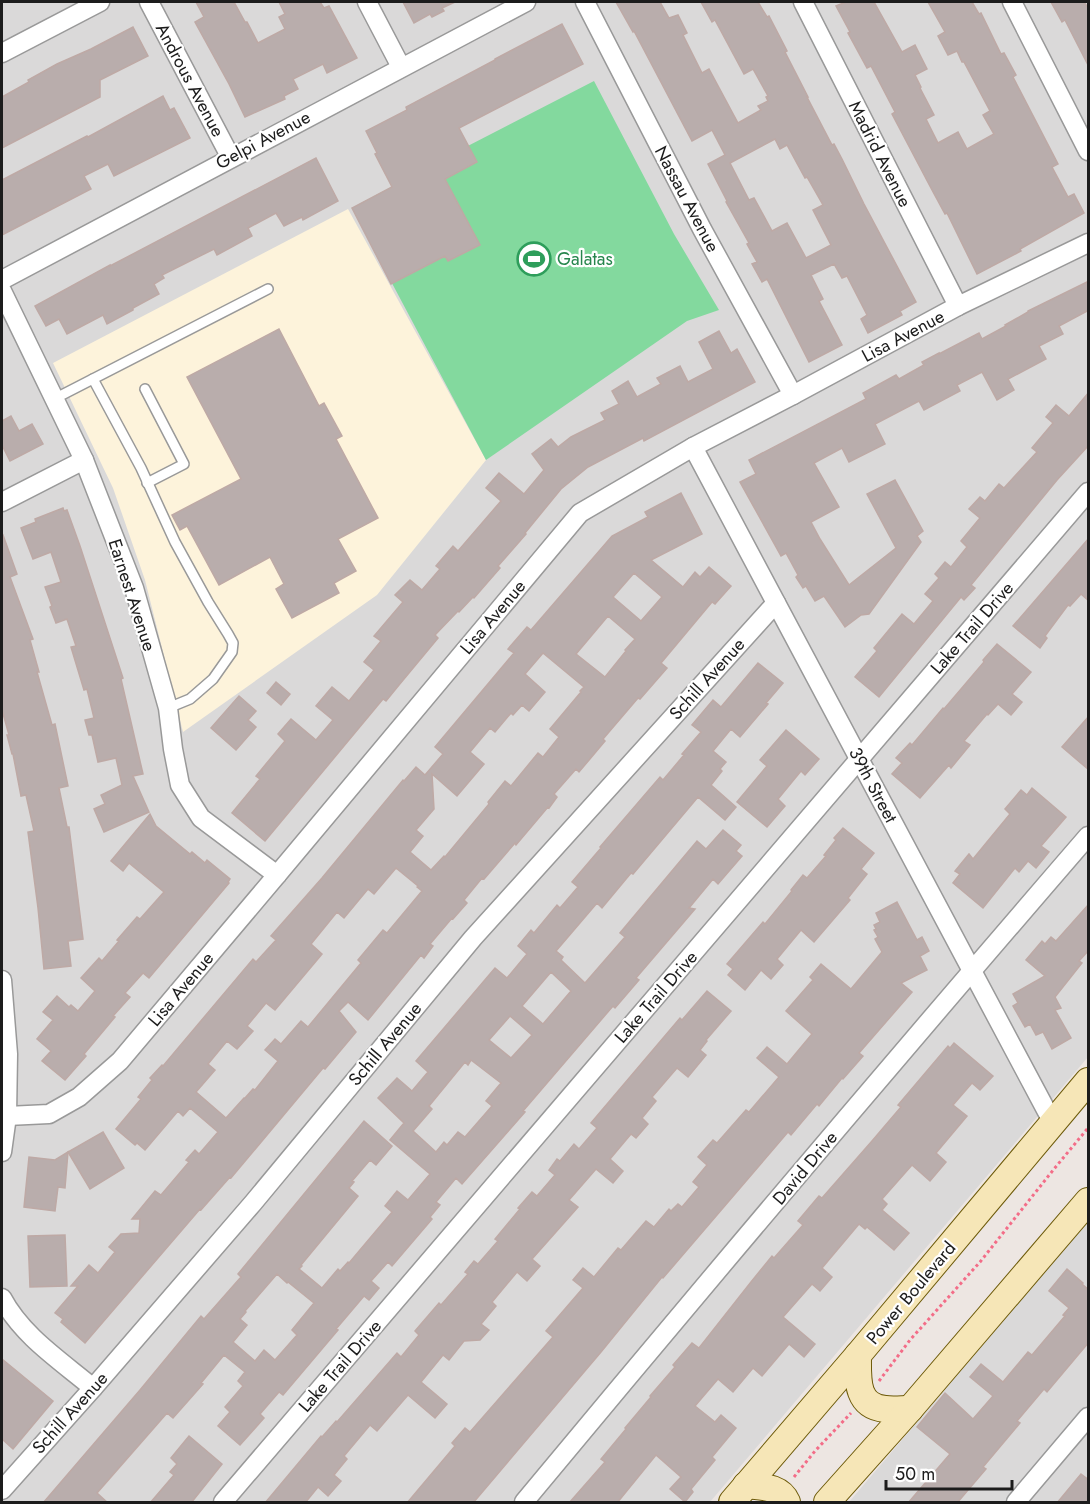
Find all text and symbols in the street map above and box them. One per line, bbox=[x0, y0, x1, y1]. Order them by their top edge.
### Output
street label: Androus Avenue bbox=[149, 18, 231, 142]
street label: Madrid Avenue bbox=[842, 96, 918, 212]
street label: Gelpi Avenue bbox=[211, 104, 315, 176]
street label: Nassau Avenue bbox=[648, 141, 726, 257]
sports icon: Galatas bbox=[516, 241, 552, 277]
place label: Galatas bbox=[557, 246, 613, 272]
street label: Lisa Avenue bbox=[857, 303, 949, 369]
street label: Earnest Avenue bbox=[102, 536, 162, 654]
street label: Lisa Avenue bbox=[454, 574, 532, 660]
street label: Lake Trail Drive bbox=[924, 576, 1020, 680]
street label: Schill Avenue bbox=[663, 632, 751, 726]
street label: 39th Street bbox=[842, 743, 904, 828]
street label: Lake Trail Drive bbox=[608, 945, 704, 1049]
street label: Lisa Avenue bbox=[142, 946, 220, 1032]
street label: Schill Avenue bbox=[342, 996, 428, 1092]
street label: David Drive bbox=[766, 1126, 844, 1210]
street label: Power Boulevard bbox=[860, 1236, 962, 1350]
street label: Lake Trail Drive bbox=[292, 1314, 388, 1418]
street label: Schill Avenue bbox=[26, 1366, 114, 1460]
scale bar bbox=[886, 1453, 1012, 1491]
text: 50 m bbox=[895, 1461, 935, 1487]

